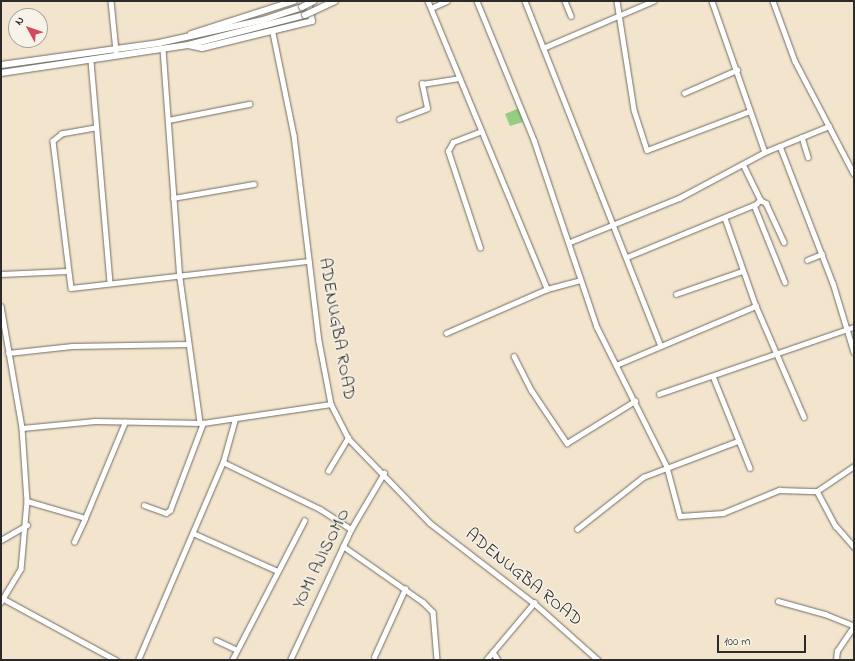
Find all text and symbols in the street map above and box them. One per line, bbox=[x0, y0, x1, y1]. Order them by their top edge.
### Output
north arrow bbox=[8, 8, 48, 48]
text: N bbox=[11, 13, 28, 29]
street label: ADENUGBA ROAD bbox=[313, 256, 359, 402]
street label: YOMI AJISOMO bbox=[288, 505, 356, 613]
street label: ADENUGBA ROAD bbox=[460, 524, 586, 632]
scale bar bbox=[719, 627, 808, 653]
text: 100 m bbox=[724, 633, 751, 651]

